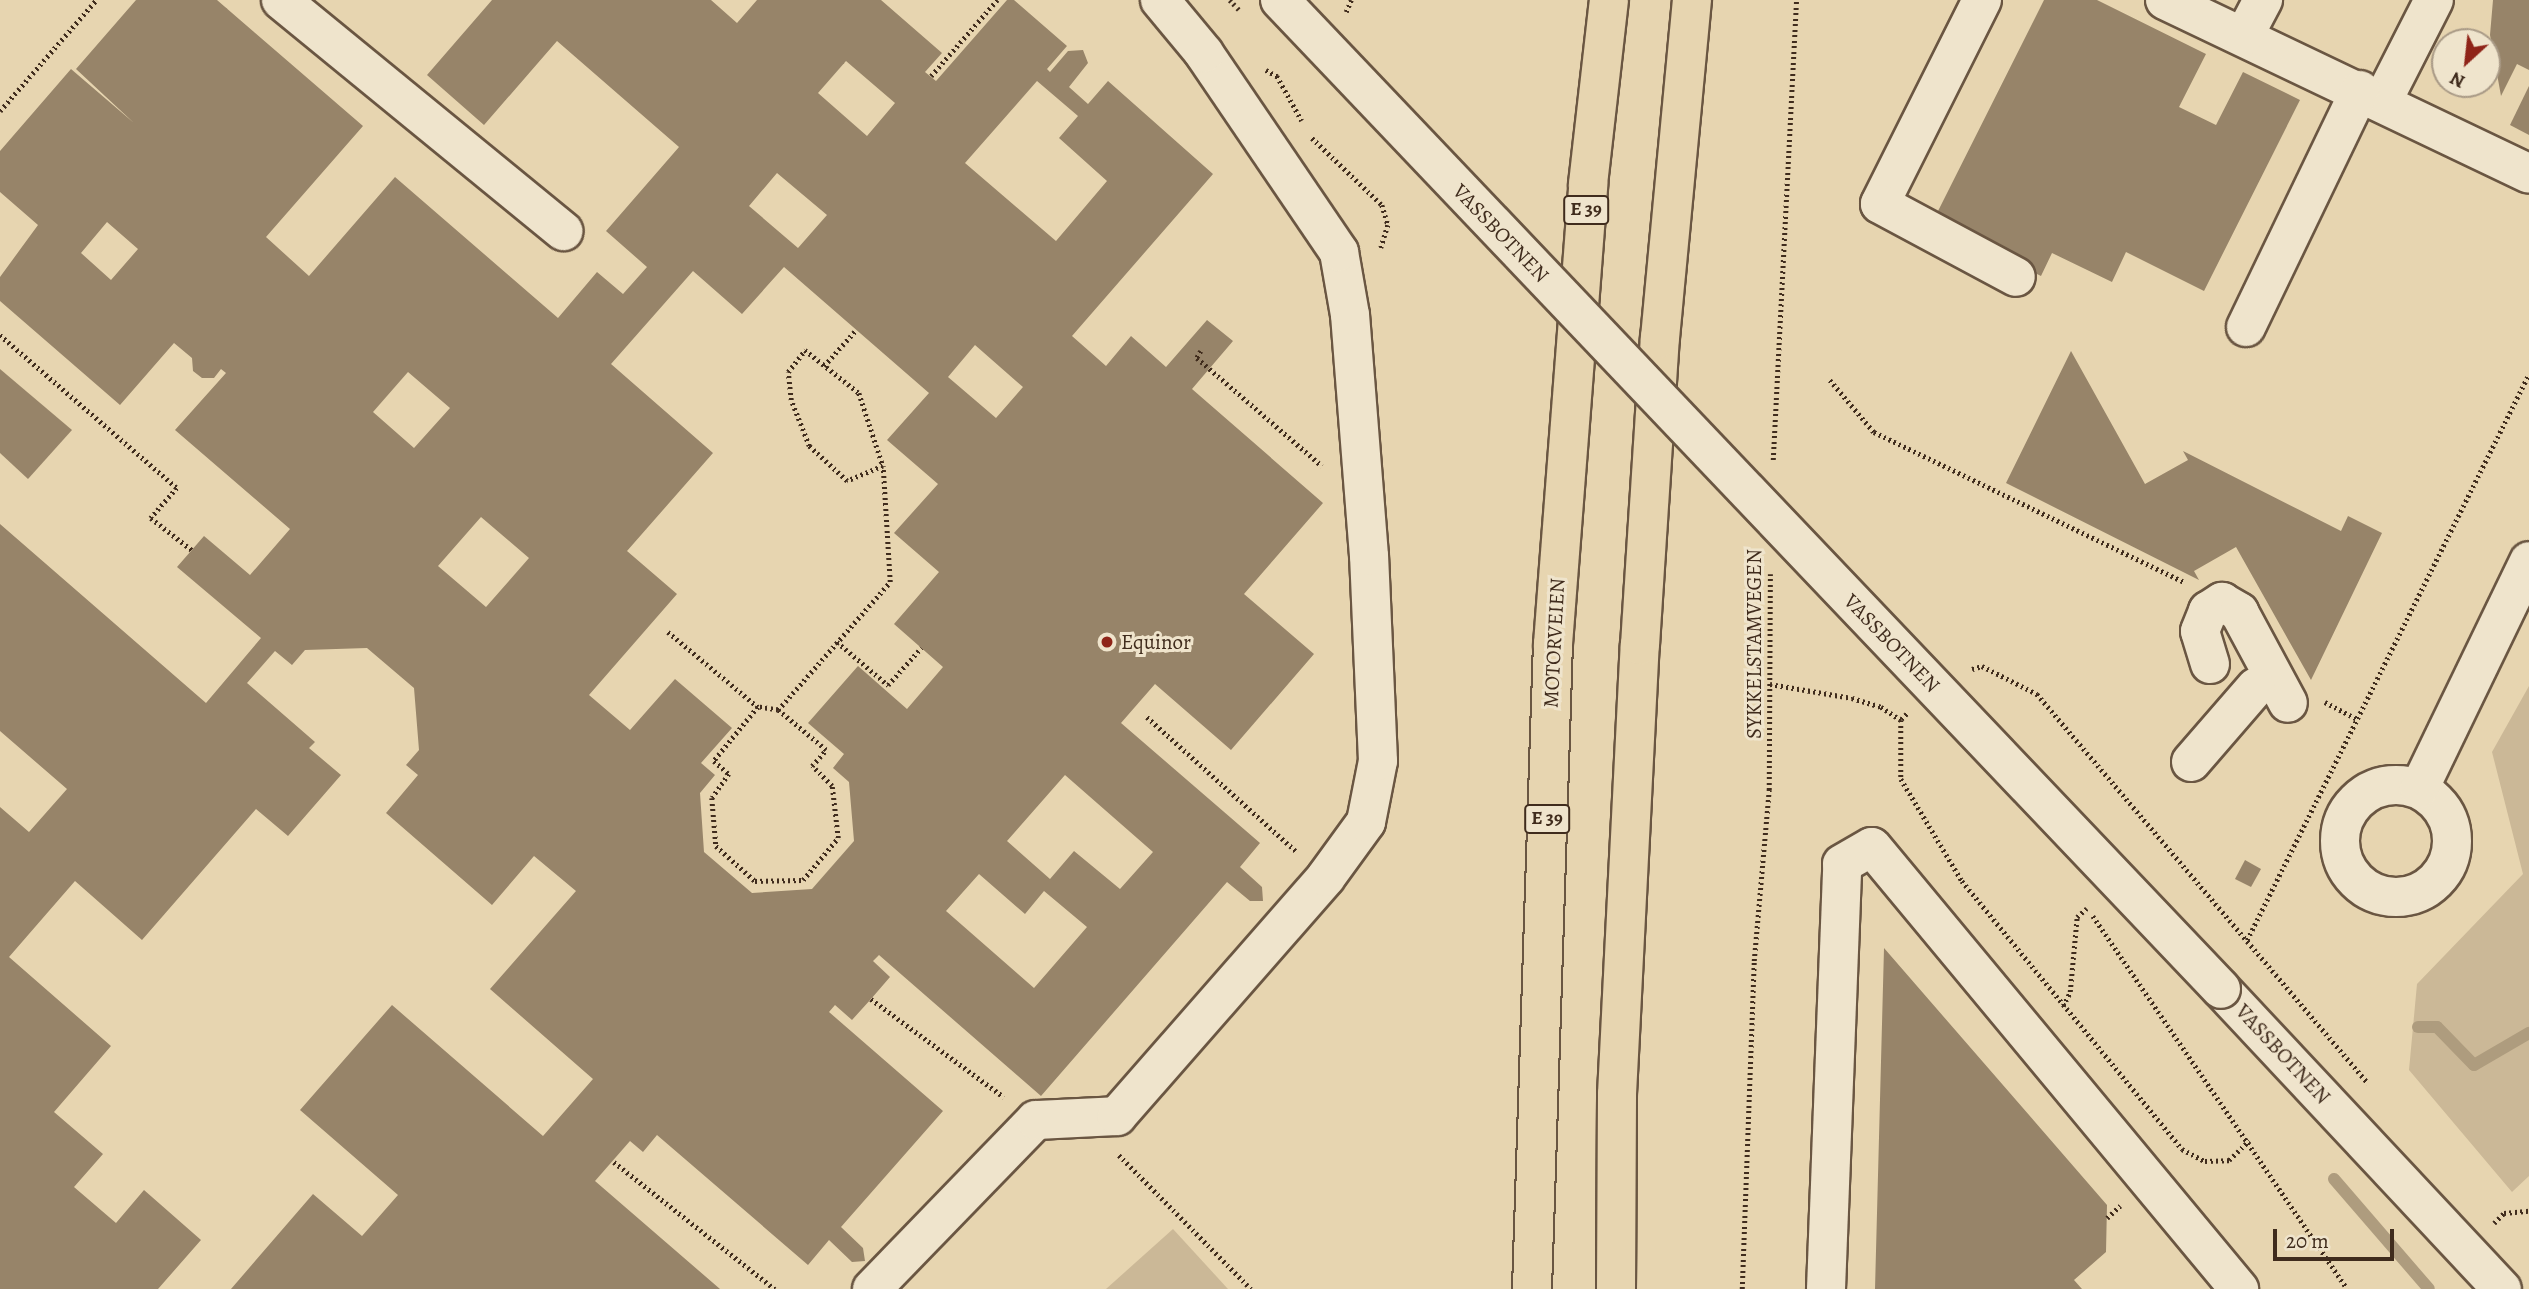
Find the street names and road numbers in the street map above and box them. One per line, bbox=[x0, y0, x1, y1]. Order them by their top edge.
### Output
street label: VASSBOTNEN bbox=[1448, 178, 1554, 288]
road number: E 39 bbox=[1562, 194, 1610, 226]
street label: SYKKELSTAMVEGEN bbox=[1741, 549, 1767, 739]
street label: MOTORVEIEN bbox=[1538, 577, 1570, 709]
street label: VASSBOTNEN bbox=[1839, 588, 1945, 698]
road number: E 39 bbox=[1522, 804, 1572, 834]
street label: VASSBOTNEN bbox=[2230, 999, 2336, 1109]

